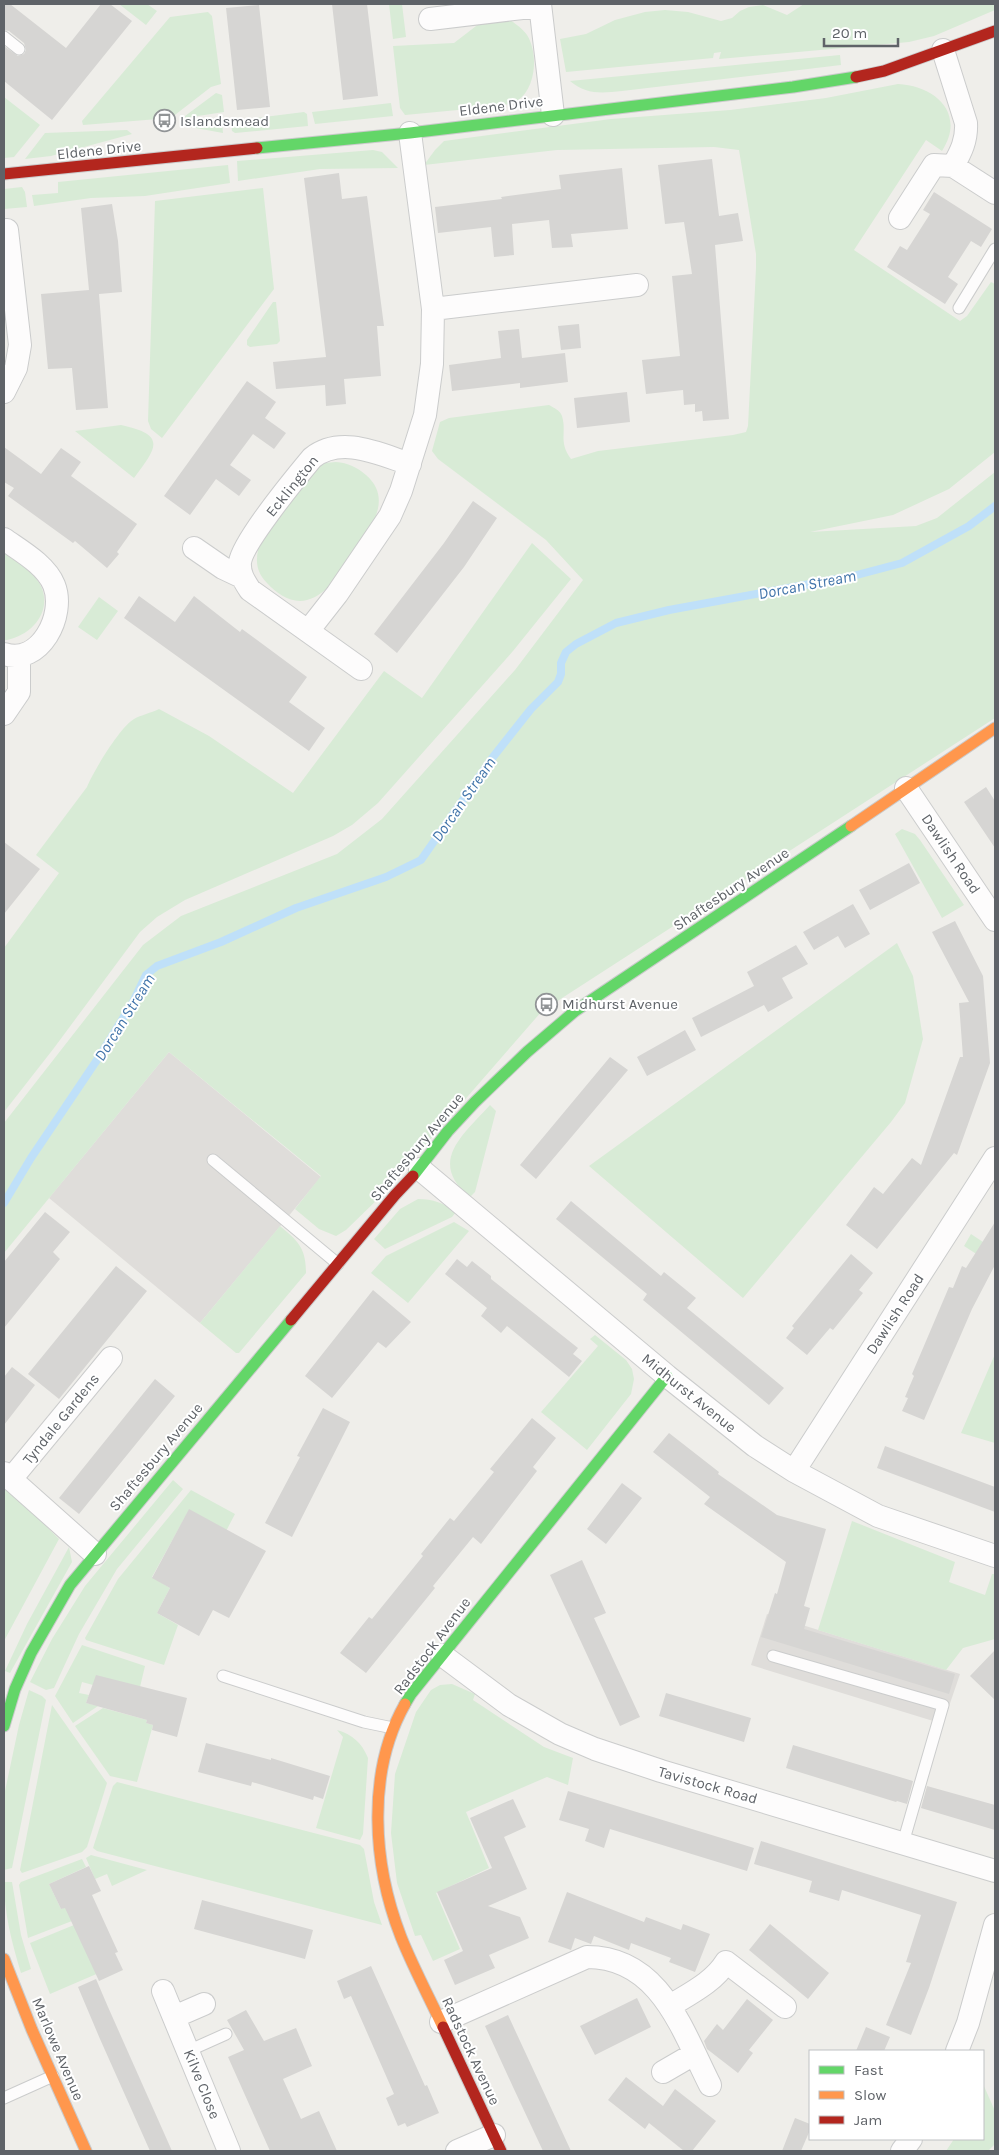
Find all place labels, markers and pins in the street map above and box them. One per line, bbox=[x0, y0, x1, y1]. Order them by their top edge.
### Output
bus stop icon: Islandsmead bbox=[152, 109, 176, 133]
place label: Islandsmead bbox=[180, 112, 269, 130]
bus stop icon: Midhurst Avenue bbox=[534, 992, 558, 1016]
place label: Midhurst Avenue bbox=[562, 995, 678, 1013]

